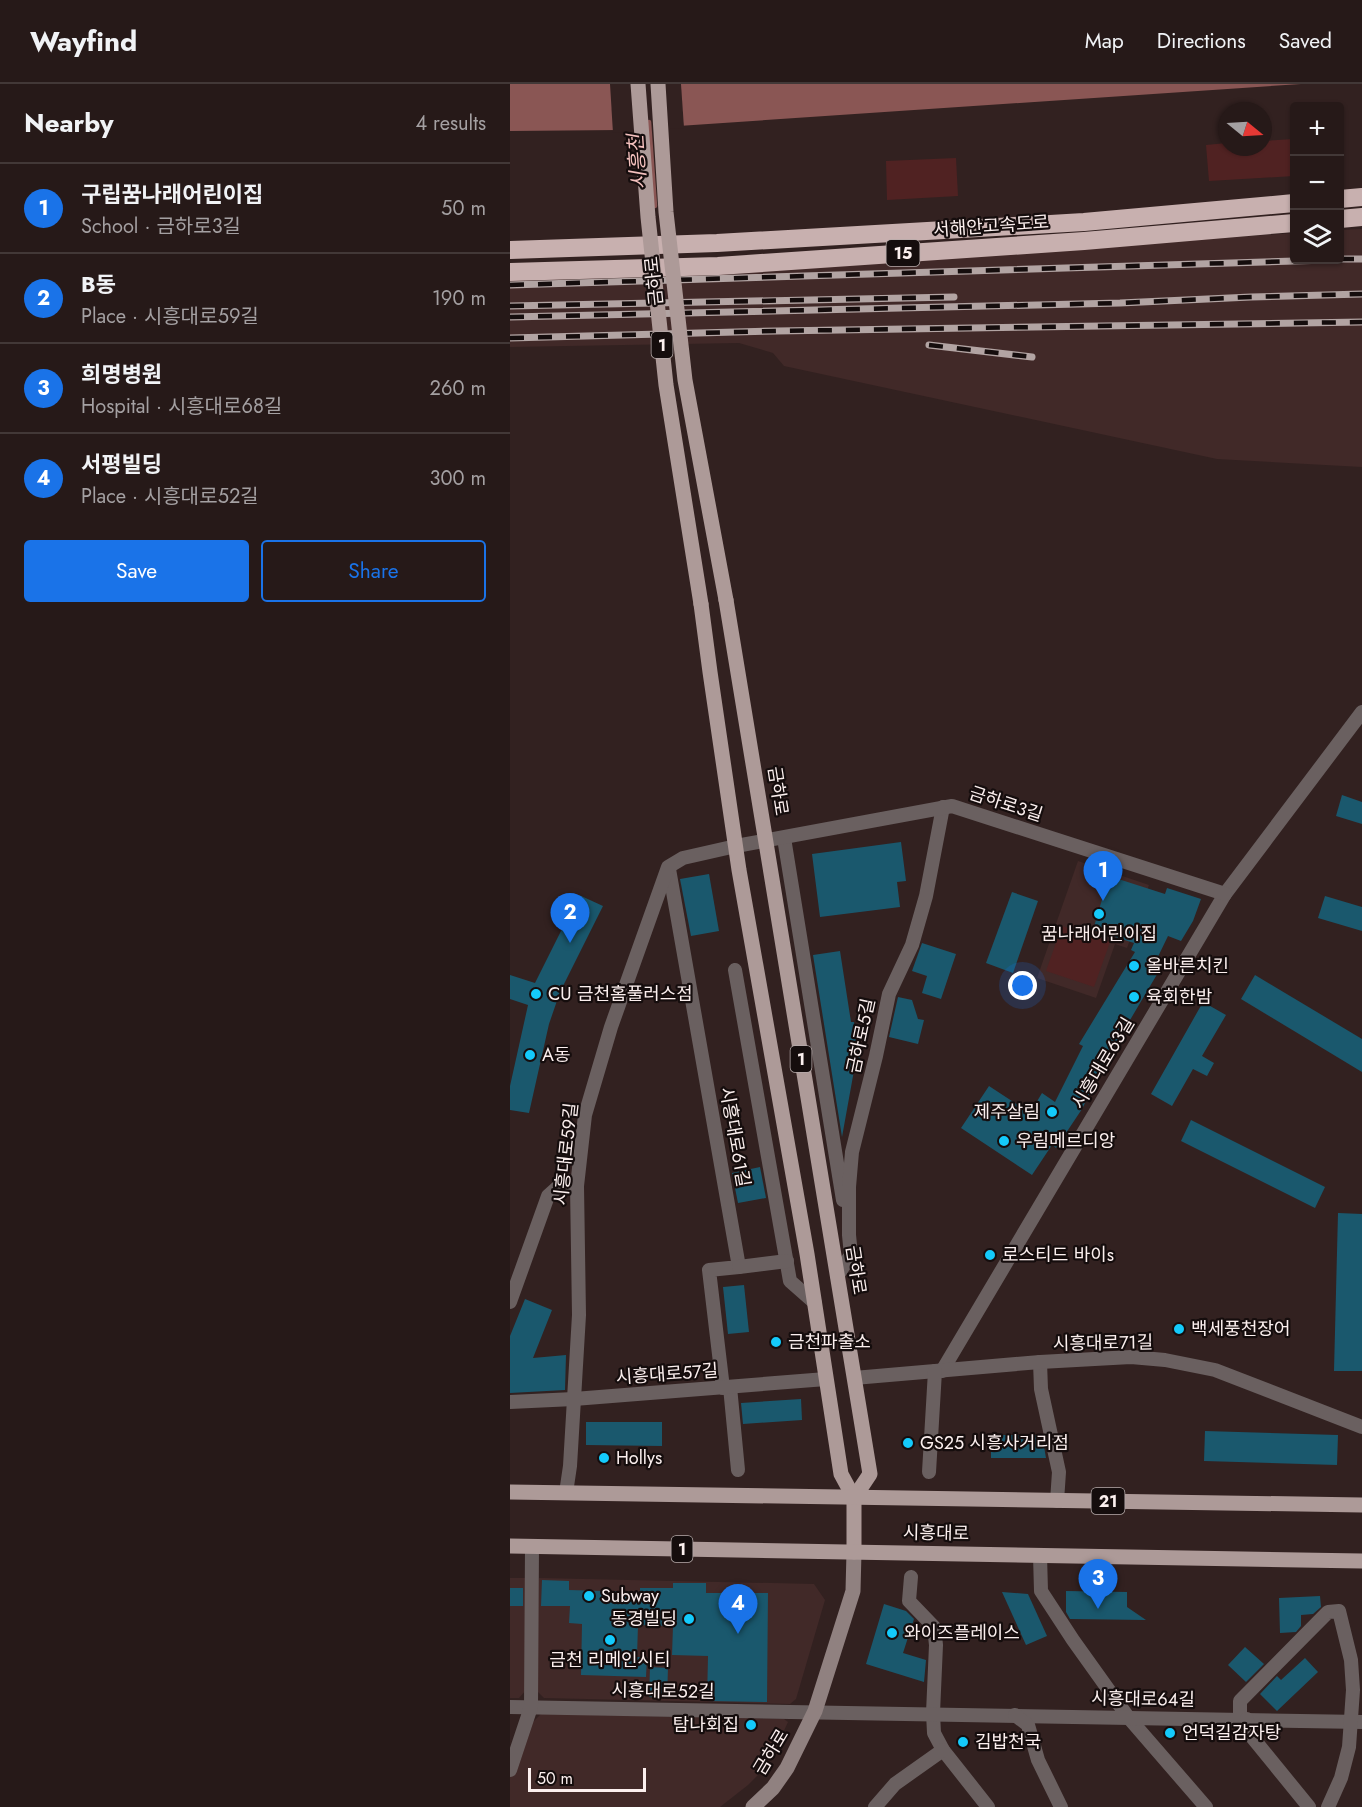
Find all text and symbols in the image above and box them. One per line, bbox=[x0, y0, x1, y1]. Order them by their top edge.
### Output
text: Wayfind bbox=[30, 21, 137, 62]
text: Map bbox=[1085, 26, 1124, 56]
text: Directions bbox=[1157, 26, 1246, 56]
text: Saved bbox=[1279, 26, 1332, 56]
north arrow bbox=[1218, 102, 1272, 156]
map controls bbox=[1290, 102, 1344, 264]
button: + bbox=[1290, 102, 1344, 156]
text: Nearby bbox=[24, 104, 113, 142]
text: 4 results bbox=[415, 109, 486, 138]
water label: 시흥천 bbox=[621, 131, 654, 191]
button: − bbox=[1290, 156, 1344, 210]
text: 구립꿈나래어린이집 bbox=[81, 178, 263, 210]
text: 1 bbox=[38, 194, 49, 223]
text: 50 m bbox=[441, 194, 486, 223]
street label: 서해안고속도로 bbox=[932, 209, 1050, 243]
button: layers bbox=[1290, 210, 1344, 264]
text: School · 금하로3길 bbox=[81, 212, 241, 241]
road number: 15 bbox=[886, 240, 920, 266]
street label: 금하로 bbox=[638, 255, 670, 307]
text: B동 bbox=[81, 268, 116, 300]
text: 2 bbox=[37, 284, 50, 313]
text: 190 m bbox=[432, 284, 486, 313]
text: Place · 시흥대로59길 bbox=[81, 302, 259, 331]
road number: 1 bbox=[652, 332, 672, 358]
text: 희명병원 bbox=[81, 358, 162, 390]
text: 3 bbox=[37, 374, 50, 403]
text: 260 m bbox=[430, 374, 486, 403]
text: Hospital · 시흥대로68길 bbox=[81, 392, 282, 421]
text: 서평빌딩 bbox=[81, 448, 162, 480]
text: 4 bbox=[37, 464, 50, 493]
text: 300 m bbox=[429, 464, 486, 493]
text: Place · 시흥대로52길 bbox=[81, 482, 259, 511]
button: Save bbox=[24, 540, 249, 602]
button: Share bbox=[261, 540, 486, 602]
street label: 금하로 bbox=[761, 764, 795, 818]
street label: 금하로3길 bbox=[966, 780, 1046, 828]
pin: 1 bbox=[1084, 852, 1122, 901]
pin: 2 bbox=[550, 894, 590, 943]
marker: 꿈나래어린이집 bbox=[1092, 907, 1106, 921]
place label: 꿈나래어린이집 bbox=[1041, 921, 1157, 947]
place label: 올바른치킨 bbox=[1146, 953, 1229, 979]
marker: 올바른치킨 bbox=[1127, 959, 1141, 973]
your location bbox=[1008, 971, 1037, 1000]
place label: CU 금천홈풀러스점 bbox=[548, 981, 693, 1007]
place label: 육회한밤 bbox=[1146, 984, 1212, 1010]
marker: CU 금천홈풀러스점 bbox=[529, 987, 543, 1001]
marker: 육회한밤 bbox=[1127, 990, 1141, 1004]
street label: 금하로5길 bbox=[840, 996, 882, 1076]
street label: 시흥대로63길 bbox=[1065, 1012, 1141, 1114]
place label: A동 bbox=[542, 1042, 570, 1068]
road number: 1 bbox=[790, 1046, 812, 1072]
marker: A동 bbox=[523, 1048, 537, 1062]
street label: 시흥대로61길 bbox=[713, 1085, 757, 1189]
place label: 제주살림 bbox=[974, 1099, 1040, 1125]
street label: 시흥대로59길 bbox=[548, 1101, 584, 1207]
marker: 제주살림 bbox=[1045, 1105, 1059, 1119]
place label: 우림메르디앙 bbox=[1016, 1128, 1115, 1154]
marker: 우림메르디앙 bbox=[997, 1134, 1011, 1148]
place label: 로스티드 바이s bbox=[1002, 1242, 1114, 1268]
street label: 금하로 bbox=[839, 1243, 873, 1297]
marker: 로스티드 바이s bbox=[983, 1248, 997, 1262]
place label: 백세풍천장어 bbox=[1191, 1316, 1290, 1342]
marker: 백세풍천장어 bbox=[1172, 1322, 1186, 1336]
place label: 금천파출소 bbox=[788, 1329, 871, 1355]
street label: 시흥대로71길 bbox=[1053, 1329, 1153, 1357]
marker: 금천파출소 bbox=[769, 1335, 783, 1349]
street label: 시흥대로57길 bbox=[615, 1357, 719, 1391]
place label: GS25 시흥사거리점 bbox=[920, 1430, 1069, 1456]
marker: GS25 시흥사거리점 bbox=[901, 1436, 915, 1450]
place label: Hollys bbox=[616, 1445, 662, 1471]
marker: Hollys bbox=[597, 1451, 611, 1465]
road number: 21 bbox=[1092, 1488, 1124, 1514]
street label: 시흥대로 bbox=[903, 1519, 969, 1547]
road number: 1 bbox=[672, 1536, 692, 1562]
pin: 3 bbox=[1078, 1560, 1118, 1609]
place label: Subway bbox=[601, 1583, 659, 1609]
pin: 4 bbox=[718, 1584, 758, 1634]
marker: Subway bbox=[582, 1589, 596, 1603]
place label: 동경빌딩 bbox=[611, 1606, 677, 1632]
marker: 동경빌딩 bbox=[682, 1612, 696, 1626]
place label: 와이즈플레이스 bbox=[904, 1620, 1020, 1646]
marker: 와이즈플레이스 bbox=[885, 1626, 899, 1640]
marker: 금천 리메인시티 bbox=[603, 1633, 617, 1647]
place label: 금천 리메인시티 bbox=[549, 1647, 671, 1673]
street label: 시흥대로52길 bbox=[611, 1677, 715, 1705]
street label: 시흥대로64길 bbox=[1091, 1685, 1195, 1713]
place label: 탐나회집 bbox=[673, 1712, 739, 1738]
marker: 탐나회집 bbox=[744, 1718, 758, 1732]
place label: 언덕길감자탕 bbox=[1182, 1720, 1281, 1746]
street label: 금하로 bbox=[747, 1724, 795, 1780]
marker: 언덕길감자탕 bbox=[1163, 1726, 1177, 1740]
place label: 김밥천국 bbox=[975, 1729, 1041, 1755]
marker: 김밥천국 bbox=[956, 1735, 970, 1749]
scale bar bbox=[528, 1765, 646, 1792]
text: 50 m bbox=[537, 1767, 573, 1790]

